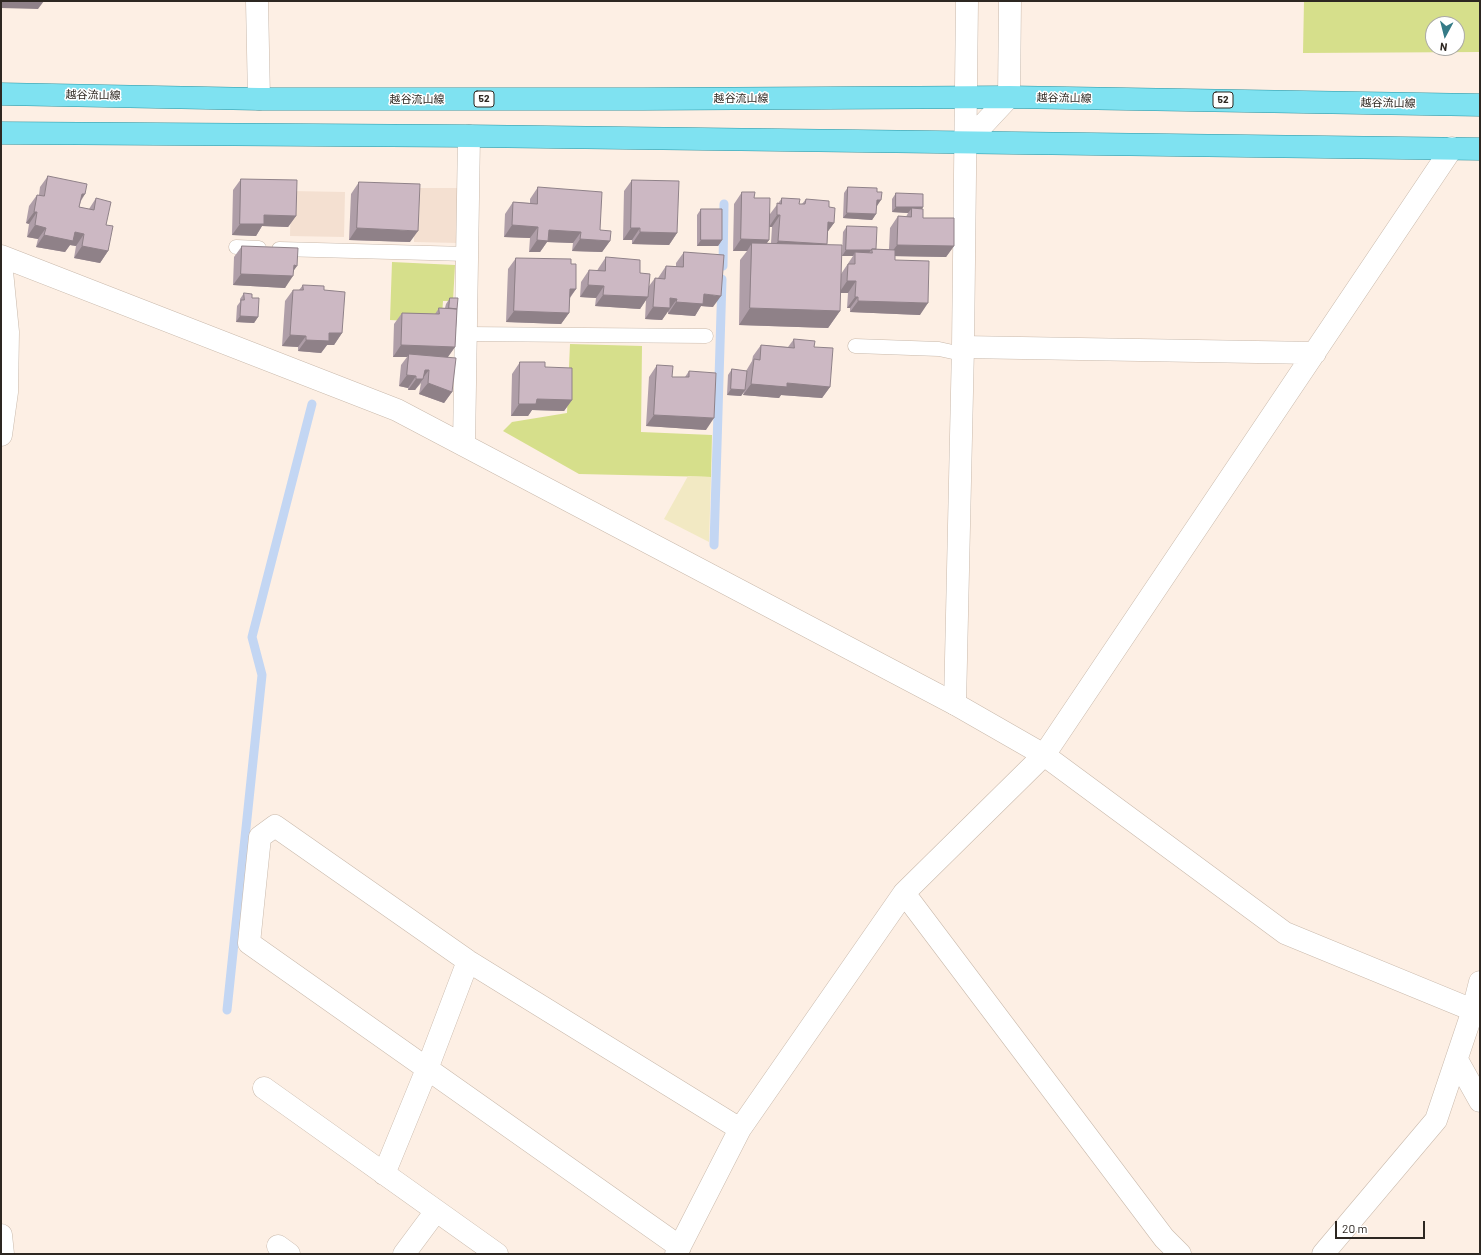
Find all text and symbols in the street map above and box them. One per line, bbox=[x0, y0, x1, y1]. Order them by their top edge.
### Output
north arrow bbox=[1425, 16, 1465, 56]
text: N bbox=[1439, 41, 1448, 54]
street label: 越谷流山線 bbox=[65, 88, 121, 102]
road number: 52 bbox=[474, 91, 494, 107]
street label: 越谷流山線 bbox=[714, 91, 768, 105]
street label: 越谷流山線 bbox=[1036, 91, 1092, 105]
street label: 越谷流山線 bbox=[390, 92, 444, 106]
road number: 52 bbox=[1213, 92, 1233, 108]
street label: 越谷流山線 bbox=[1360, 96, 1416, 110]
scale bar bbox=[1337, 1213, 1427, 1239]
text: 20 m bbox=[1342, 1221, 1368, 1235]

